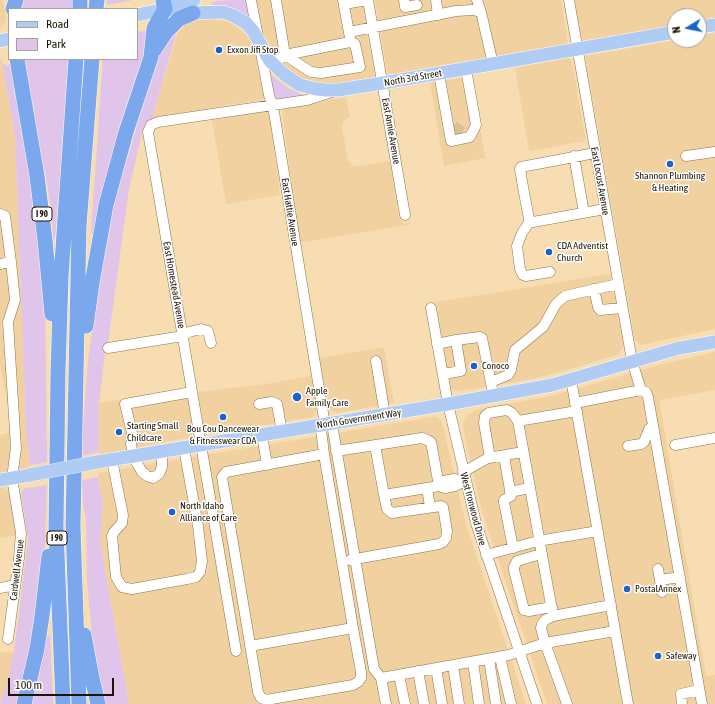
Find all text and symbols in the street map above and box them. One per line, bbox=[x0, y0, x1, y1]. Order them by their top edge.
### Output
legend bbox=[8, 8, 138, 60]
north arrow bbox=[667, 8, 707, 48]
text: Road bbox=[46, 17, 69, 31]
text: N bbox=[670, 26, 683, 34]
text: Park bbox=[46, 37, 66, 51]
place label: Exxon Jifi Stop bbox=[227, 44, 279, 56]
marker: Exxon Jifi Stop bbox=[214, 45, 224, 55]
street label: North 3rd Street bbox=[383, 67, 443, 89]
street label: East Annie Avenue bbox=[379, 97, 403, 165]
street label: East Locust Avenue bbox=[588, 146, 612, 216]
marker: Shannon Plumbing & Heating bbox=[665, 159, 675, 169]
place label: Shannon Plumbing & Heating bbox=[635, 170, 705, 194]
street label: East Hattie Avenue bbox=[279, 177, 301, 247]
road number: I 90 bbox=[32, 207, 52, 221]
place label: CDA Adventist Church bbox=[557, 240, 608, 264]
street label: East Homestead Avenue bbox=[160, 241, 188, 329]
marker: CDA Adventist Church bbox=[544, 247, 554, 257]
place label: Conoco bbox=[482, 360, 509, 372]
marker: Conoco bbox=[469, 361, 479, 371]
place label: Apple Family Care bbox=[306, 385, 349, 408]
marker: Apple Family Care bbox=[291, 391, 303, 403]
street label: North Government Way bbox=[316, 406, 402, 432]
marker: Bou Cou Dancewear & Fitnesswear CDA bbox=[218, 412, 228, 422]
place label: Starting Small Childcare bbox=[127, 420, 179, 444]
place label: Bou Cou Dancewear & Fitnesswear CDA bbox=[187, 423, 259, 446]
marker: Starting Small Childcare bbox=[114, 427, 124, 437]
street label: West Ironwood Drive bbox=[457, 471, 489, 547]
place label: North Idaho Alliance of Care bbox=[180, 500, 237, 524]
marker: North Idaho Alliance of Care bbox=[167, 507, 177, 517]
road number: I 90 bbox=[47, 531, 67, 545]
street label: Cardwell Avenue bbox=[7, 539, 27, 601]
place label: PostalAnnex bbox=[635, 583, 681, 595]
marker: PostalAnnex bbox=[622, 584, 632, 594]
place label: Safeway bbox=[666, 650, 697, 662]
marker: Safeway bbox=[653, 651, 663, 661]
scale bar bbox=[10, 670, 116, 696]
text: 100 m bbox=[15, 678, 42, 692]

